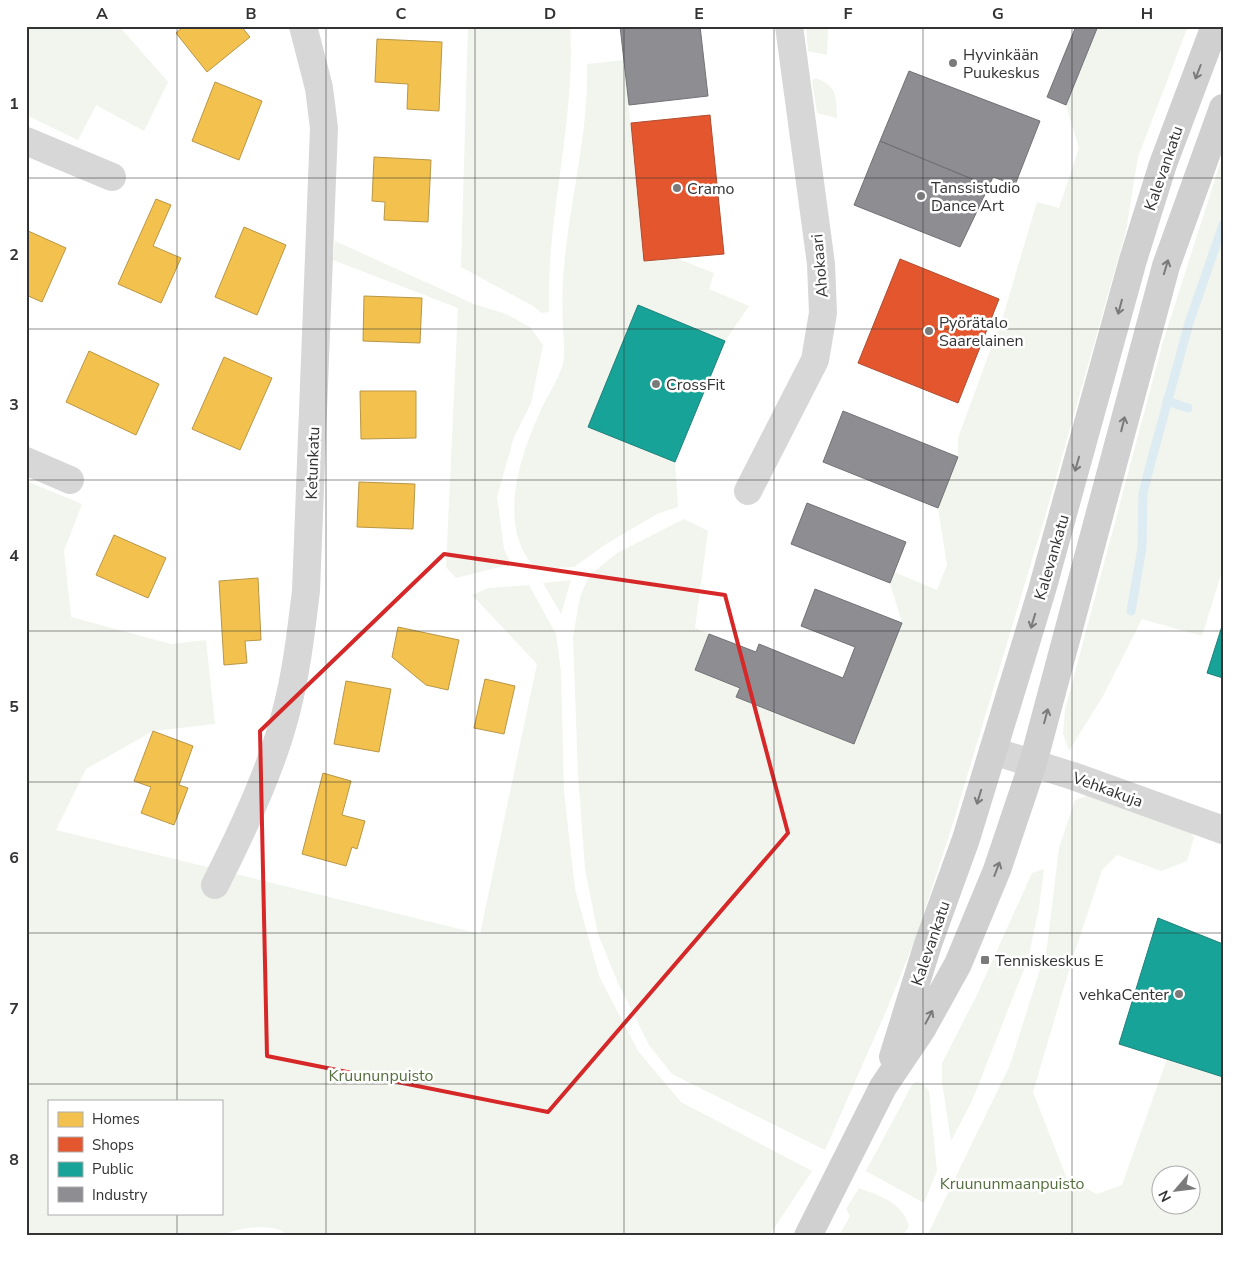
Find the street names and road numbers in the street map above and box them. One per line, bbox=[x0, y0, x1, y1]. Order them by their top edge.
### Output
street label: Kalevankatu bbox=[1139, 123, 1189, 214]
street label: Ahokaari bbox=[806, 233, 834, 299]
street label: Ketunkatu bbox=[301, 426, 325, 500]
street label: Kalevankatu bbox=[1029, 512, 1075, 603]
street label: Vehkakuja bbox=[1069, 767, 1146, 813]
street label: Kalevankatu bbox=[906, 898, 956, 989]

